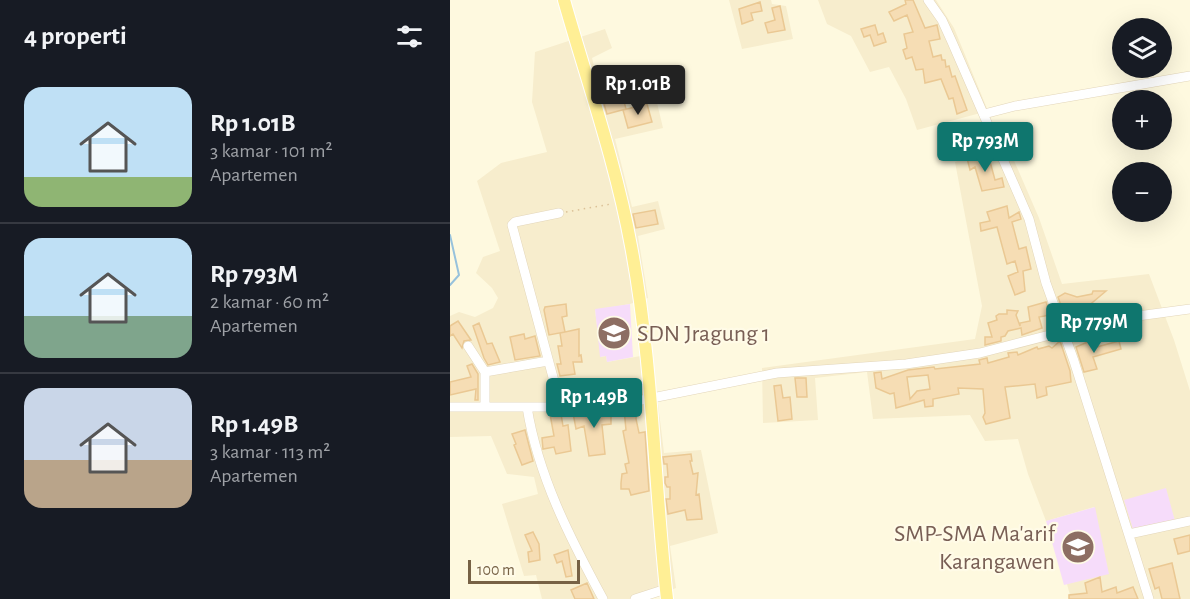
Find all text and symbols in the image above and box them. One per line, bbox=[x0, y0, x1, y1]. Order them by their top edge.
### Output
map controls bbox=[1112, 18, 1172, 222]
button: layers bbox=[1112, 18, 1172, 78]
icon: filters bbox=[393, 20, 426, 53]
text: 4 properti bbox=[24, 23, 127, 49]
pin: Rp 1.01B bbox=[576, 65, 700, 116]
text: Rp 1.01B bbox=[605, 74, 671, 94]
button: + bbox=[1112, 90, 1172, 150]
text: Rp 1.01B bbox=[210, 110, 296, 136]
icon: home bbox=[72, 111, 144, 183]
pin: Rp 793M bbox=[930, 122, 1040, 173]
text: Rp 793M bbox=[951, 131, 1019, 151]
text: 3 kamar · 101 m² bbox=[210, 141, 333, 161]
button: − bbox=[1112, 162, 1172, 222]
text: Apartemen bbox=[210, 165, 298, 185]
text: Rp 793M bbox=[210, 261, 298, 287]
icon: home bbox=[72, 262, 144, 334]
text: 2 kamar · 60 m² bbox=[210, 292, 329, 312]
pin: Rp 779M bbox=[1039, 303, 1149, 354]
text: Rp 779M bbox=[1060, 312, 1128, 332]
school or university icon: SDN Jragung 1 bbox=[596, 315, 632, 351]
text: Apartemen bbox=[210, 316, 298, 336]
place label: SDN Jragung 1 bbox=[637, 322, 770, 346]
pin: Rp 1.49B bbox=[532, 378, 656, 429]
text: Rp 1.49B bbox=[560, 387, 628, 407]
text: Rp 1.49B bbox=[210, 411, 298, 437]
icon: home bbox=[72, 412, 144, 484]
text: 3 kamar · 113 m² bbox=[210, 442, 330, 462]
text: Apartemen bbox=[210, 466, 298, 486]
place label: SMP-SMA Ma'arif Karangawen bbox=[894, 522, 1057, 574]
school or university icon: SMP-SMA Ma'arif Karangawen bbox=[1060, 529, 1096, 565]
scale bar bbox=[468, 557, 580, 584]
text: 100 m bbox=[477, 562, 515, 578]

